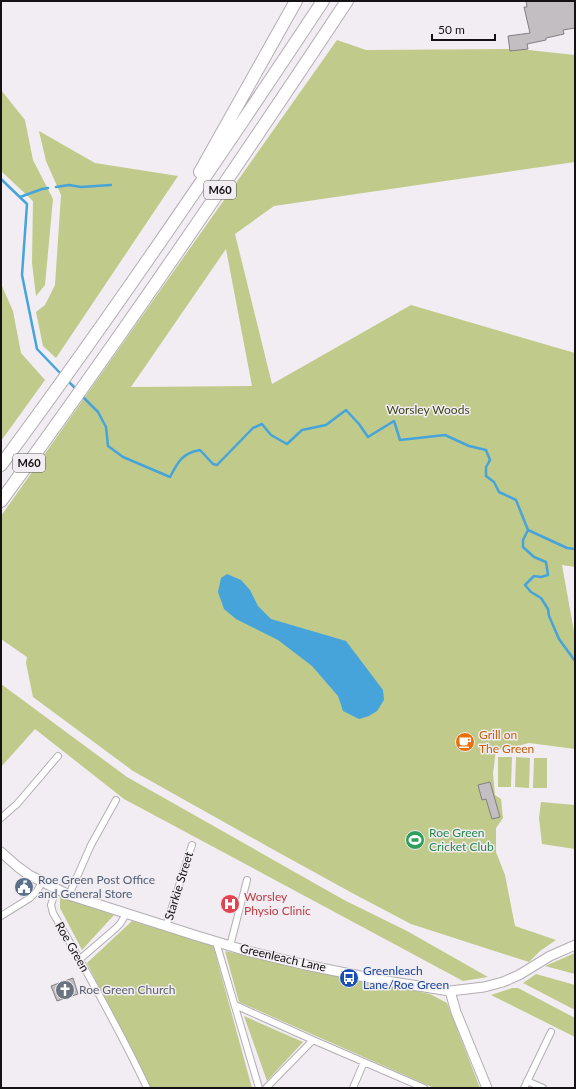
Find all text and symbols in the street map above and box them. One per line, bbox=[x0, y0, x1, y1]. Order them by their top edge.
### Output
scale bar bbox=[432, 16, 495, 42]
text: 50 m bbox=[438, 22, 465, 37]
road number: M60 bbox=[204, 181, 236, 199]
park label: Worsley Woods bbox=[386, 402, 470, 417]
road number: M60 bbox=[13, 454, 45, 472]
place label: Grill on The Green bbox=[479, 727, 534, 756]
cafe icon: Grill on The Green bbox=[454, 731, 476, 753]
place label: Roe Green Cricket Club bbox=[429, 825, 494, 854]
sports icon: Roe Green Cricket Club bbox=[404, 829, 426, 851]
street label: Starkie Street bbox=[161, 849, 196, 922]
place label: Roe Green Post Office and General Store bbox=[38, 872, 155, 901]
public building icon: Roe Green Post Office and General Store bbox=[13, 876, 35, 898]
place label: Worsley Physio Clinic bbox=[244, 889, 311, 918]
hospital icon: Worsley Physio Clinic bbox=[219, 893, 241, 915]
street label: Roe Green bbox=[52, 919, 93, 975]
street label: Greenleach Lane bbox=[239, 940, 328, 975]
place label: Greenleach Lane/Roe Green bbox=[363, 963, 449, 992]
bus stop icon: Greenleach Lane/Roe Green bbox=[338, 967, 360, 989]
church icon: Roe Green Church bbox=[54, 979, 76, 1001]
place label: Roe Green Church bbox=[79, 982, 176, 997]

